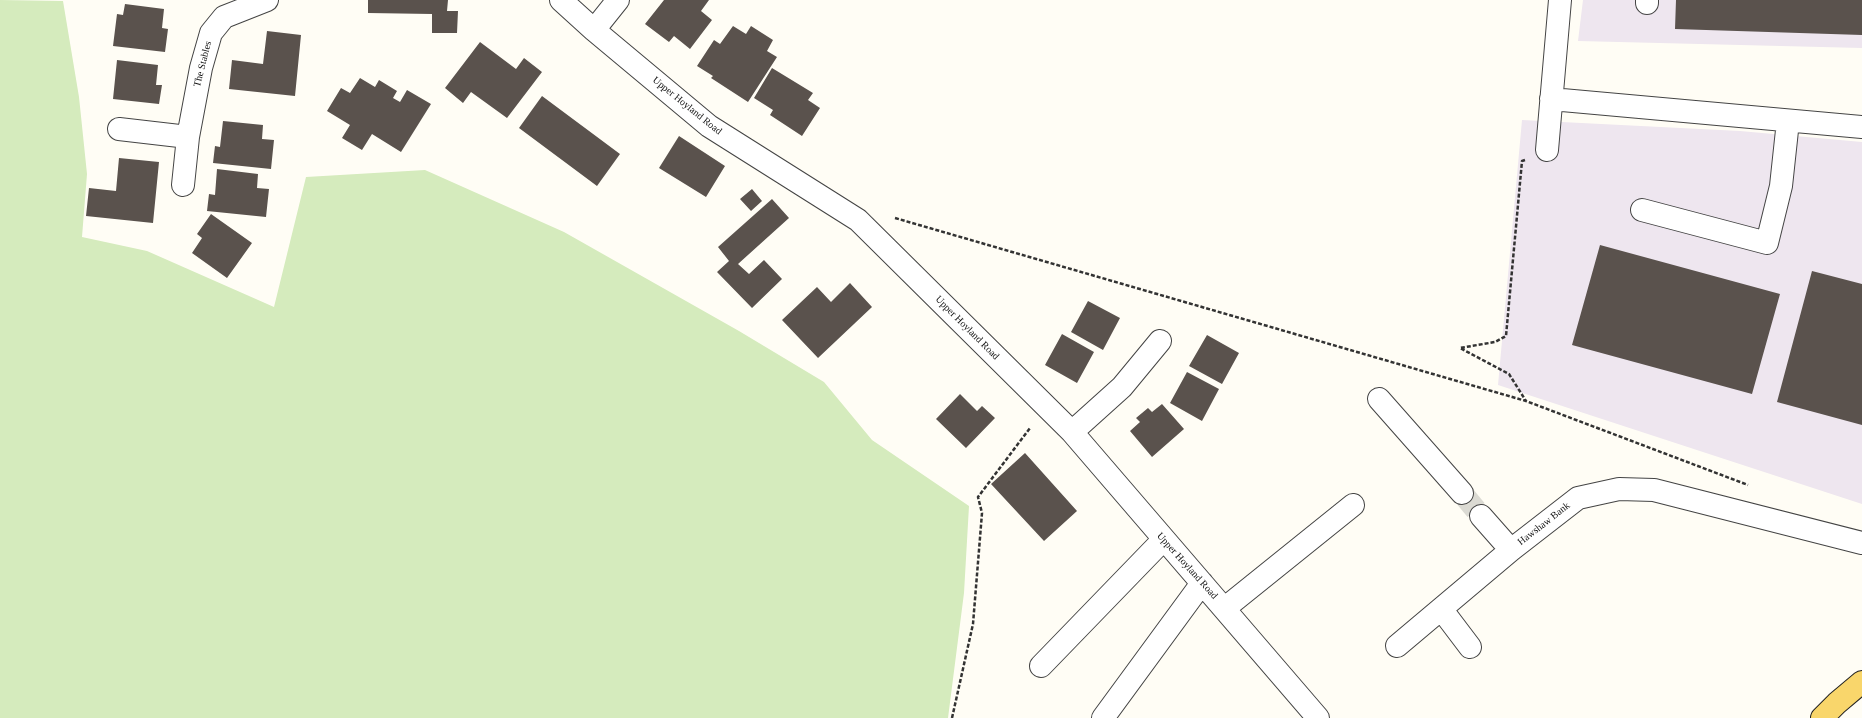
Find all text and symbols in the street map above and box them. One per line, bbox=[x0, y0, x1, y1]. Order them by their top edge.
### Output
street label: The Stables bbox=[192, 40, 214, 88]
street label: Upper Hoyland Road bbox=[650, 74, 724, 138]
street label: Upper Hoyland Road bbox=[933, 294, 1001, 362]
street label: Hawshaw Bank bbox=[1515, 500, 1573, 548]
street label: Upper Hoyland Road bbox=[1154, 530, 1220, 602]

